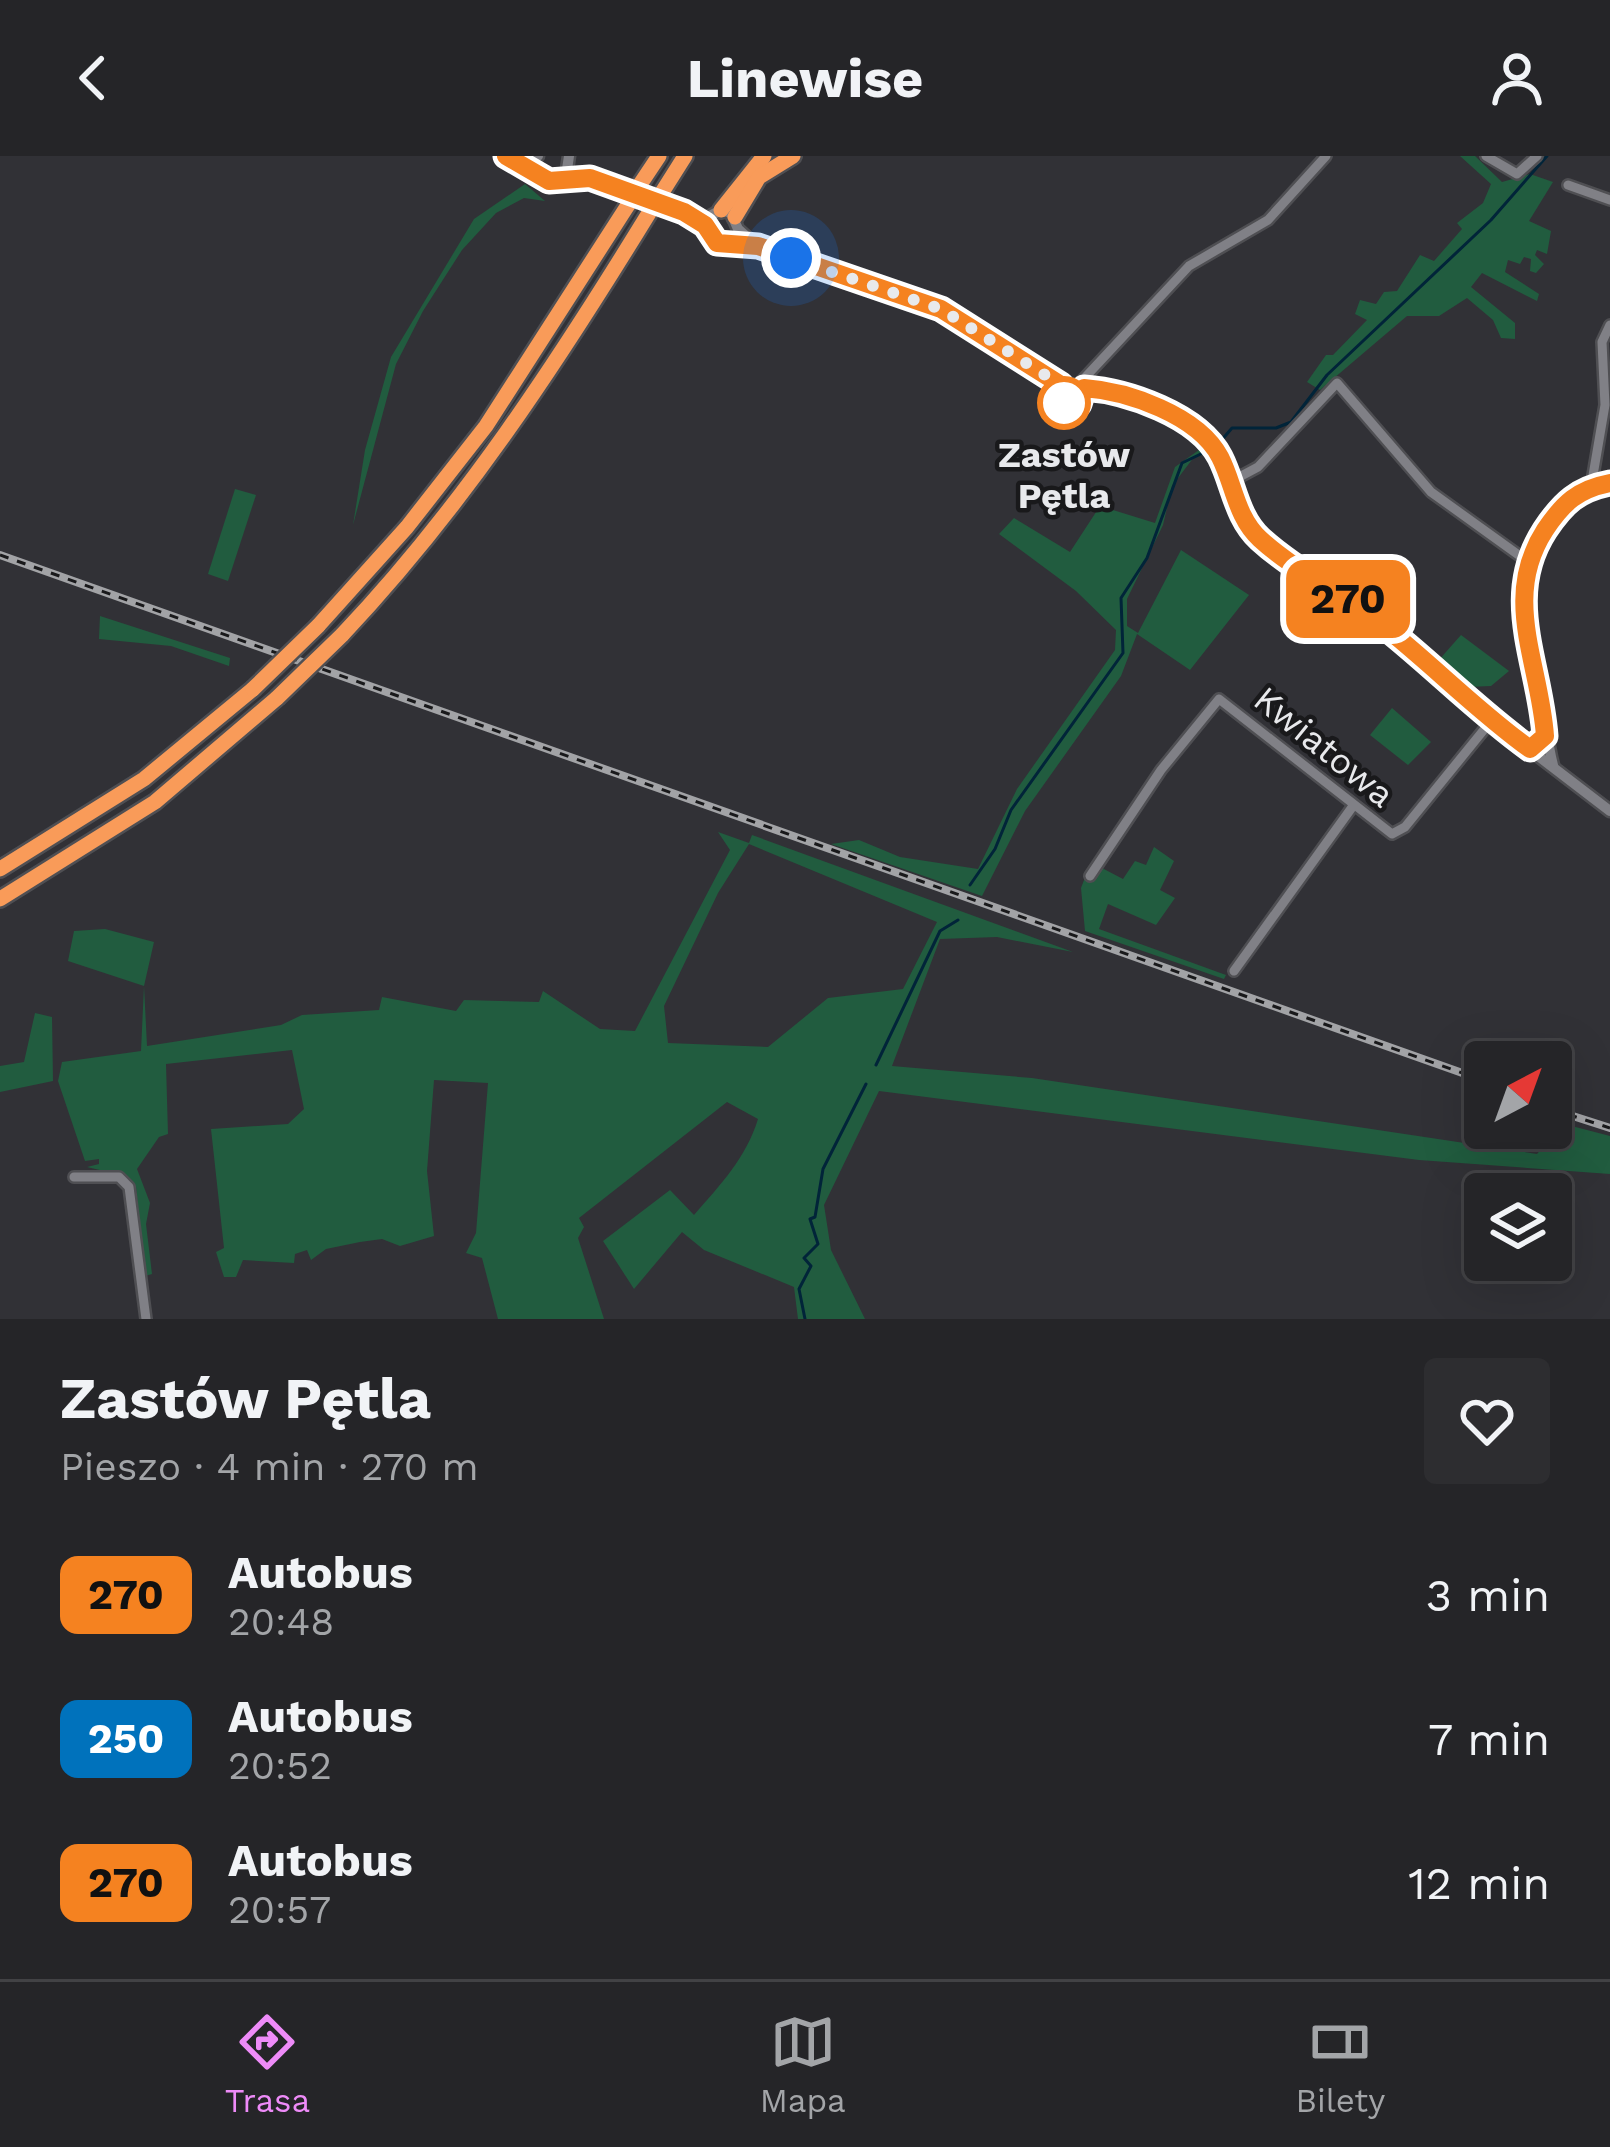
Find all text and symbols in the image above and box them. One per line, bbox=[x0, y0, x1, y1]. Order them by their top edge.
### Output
icon: back bbox=[60, 45, 126, 111]
icon: person bbox=[1484, 45, 1550, 111]
text: Linewise bbox=[687, 47, 923, 110]
your location bbox=[761, 228, 821, 288]
marker: Zastów Pętla bbox=[1039, 378, 1089, 428]
place label: Zastów Pętla bbox=[998, 434, 1131, 517]
line badge: 270 bbox=[1279, 560, 1417, 638]
text: 270 bbox=[1310, 574, 1386, 623]
street label: Kwiatowa bbox=[1246, 678, 1402, 816]
north arrow bbox=[1464, 1041, 1572, 1149]
map controls bbox=[1464, 1041, 1572, 1281]
button: layers bbox=[1464, 1173, 1572, 1281]
button: heart bbox=[1424, 1358, 1550, 1484]
text: Zastów Pętla bbox=[60, 1365, 431, 1432]
text: Pieszo · 4 min · 270 m bbox=[60, 1444, 479, 1489]
text: Autobus bbox=[228, 1546, 413, 1599]
text: 3 min bbox=[1426, 1569, 1550, 1622]
text: 270 bbox=[88, 1570, 164, 1619]
text: 20:48 bbox=[228, 1599, 334, 1644]
text: Autobus bbox=[228, 1690, 413, 1743]
text: 7 min bbox=[1428, 1713, 1550, 1766]
text: 250 bbox=[88, 1714, 164, 1763]
text: 20:52 bbox=[228, 1743, 332, 1788]
text: Autobus bbox=[228, 1834, 413, 1887]
text: 12 min bbox=[1408, 1857, 1550, 1910]
text: 270 bbox=[88, 1858, 164, 1907]
text: 20:57 bbox=[228, 1887, 331, 1932]
tab: Trasa bbox=[225, 2009, 310, 2120]
tab: Mapa bbox=[760, 2009, 846, 2120]
tab: Bilety bbox=[1295, 2009, 1385, 2120]

